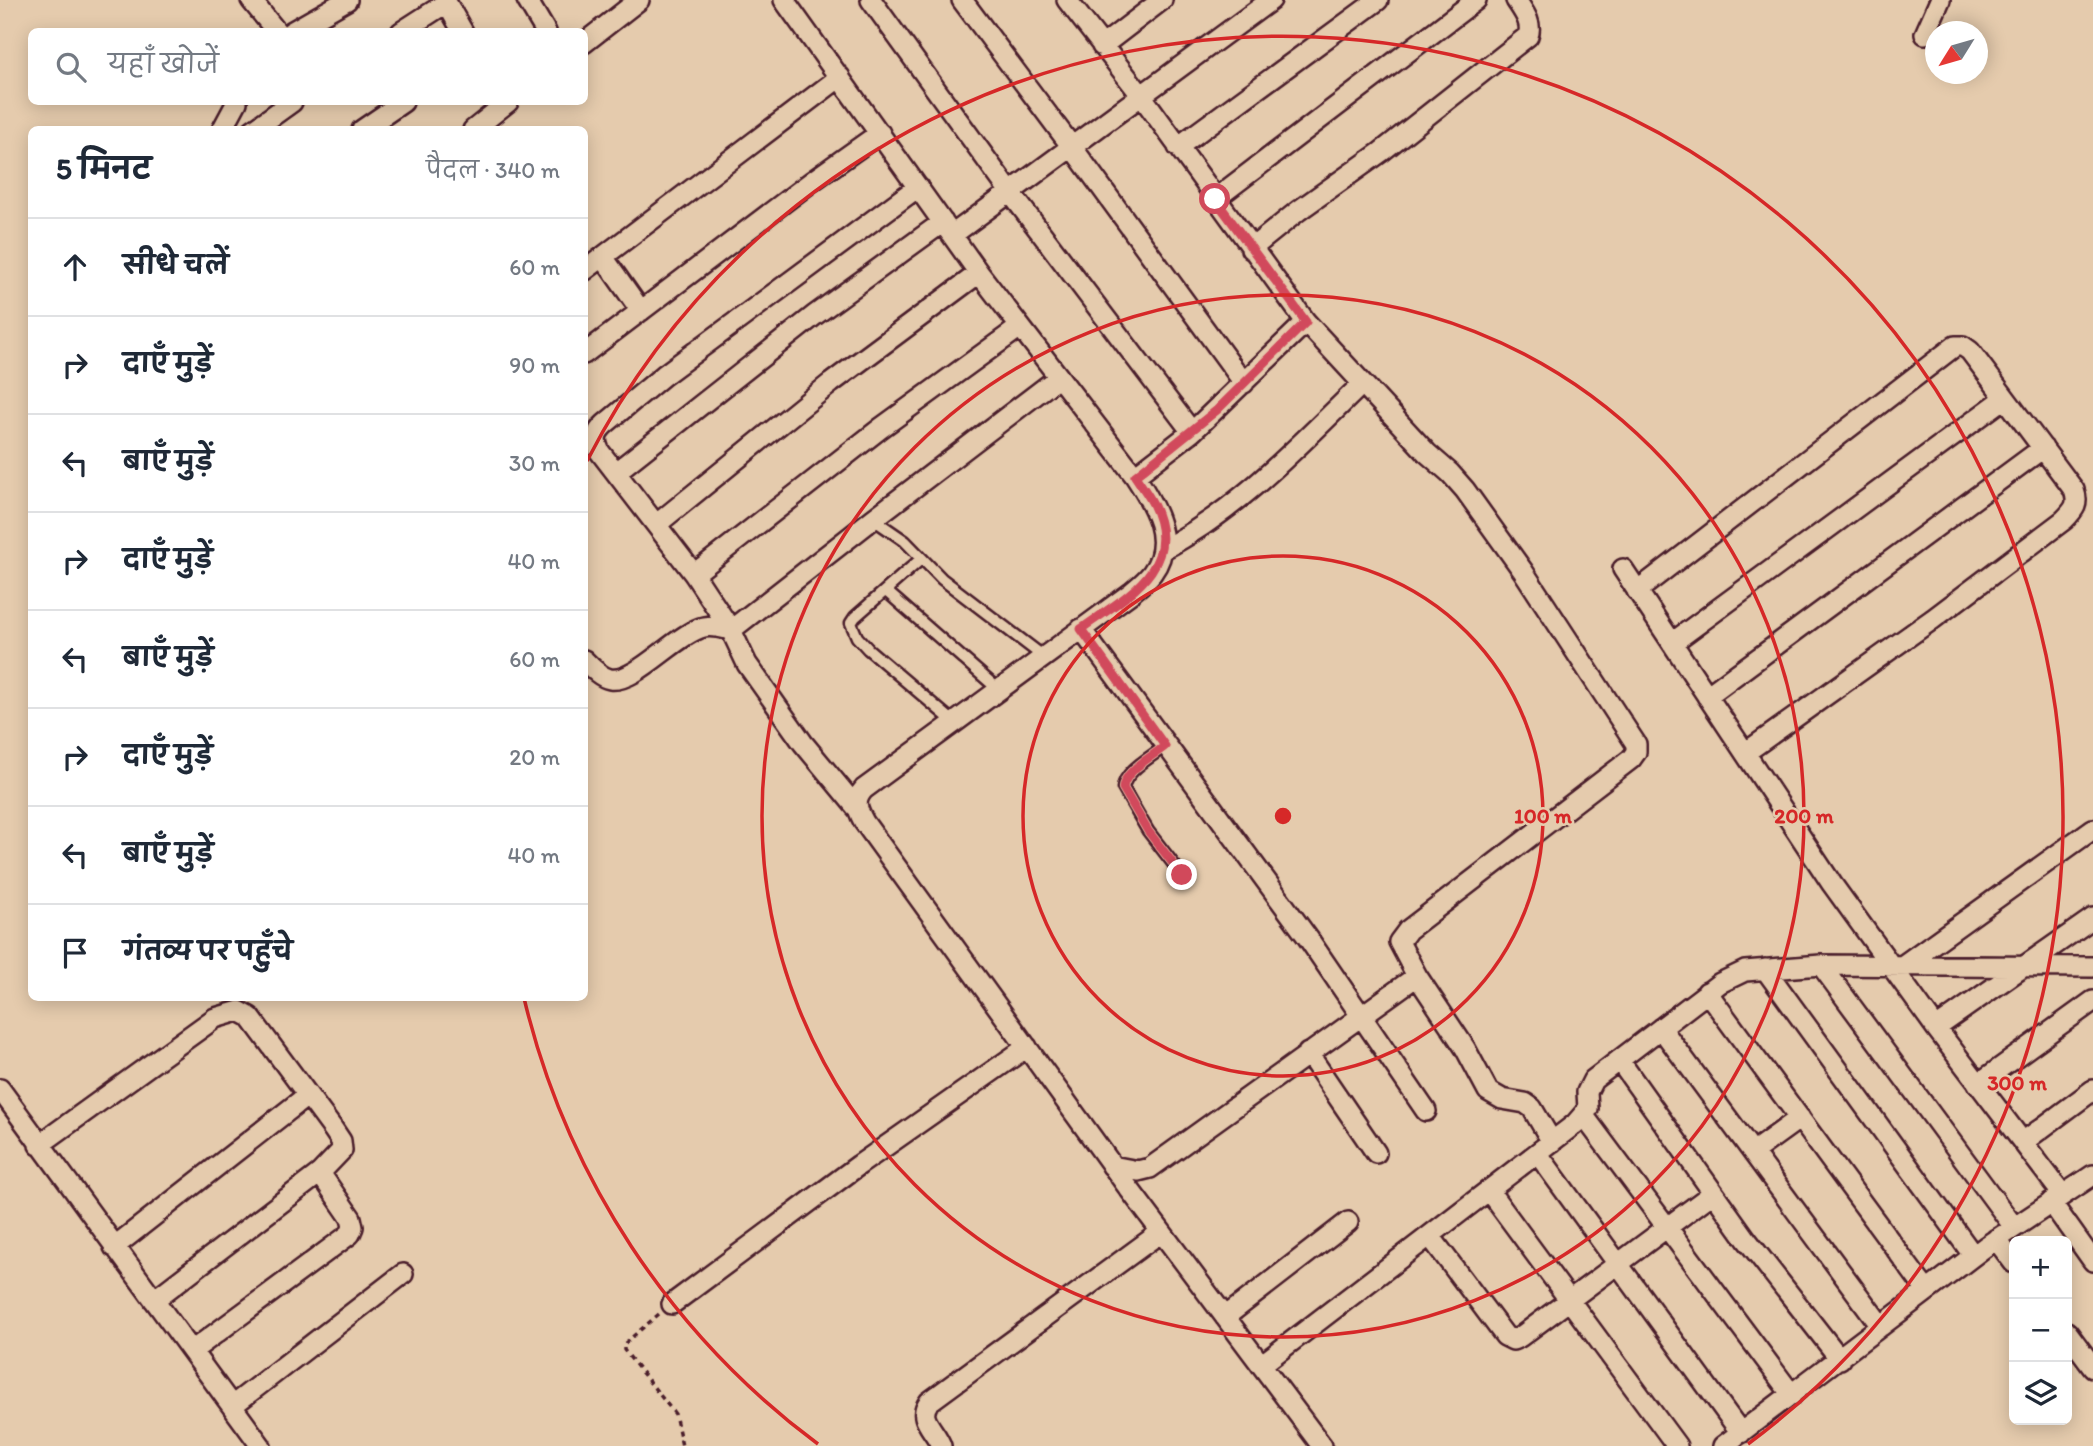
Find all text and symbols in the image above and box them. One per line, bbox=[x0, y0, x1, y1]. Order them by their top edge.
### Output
north arrow bbox=[1925, 21, 1988, 84]
search box bbox=[28, 28, 588, 105]
icon: search bbox=[52, 48, 90, 86]
text: यहाँ खोजें bbox=[108, 48, 219, 80]
text: 5 मिनट bbox=[56, 150, 151, 187]
text: पैदल · 340 m bbox=[426, 156, 560, 184]
route start bbox=[1199, 183, 1230, 214]
icon: ahead bbox=[56, 248, 94, 286]
text: सीधे चलें bbox=[123, 249, 229, 281]
text: 60 m bbox=[509, 253, 560, 281]
icon: right bbox=[56, 346, 94, 384]
text: दाएँ मुड़ें bbox=[123, 347, 213, 379]
text: 90 m bbox=[509, 351, 560, 379]
icon: left bbox=[56, 444, 94, 482]
text: बाएँ मुड़ें bbox=[123, 445, 213, 477]
text: 30 m bbox=[509, 449, 560, 477]
icon: right bbox=[56, 542, 94, 580]
text: दाएँ मुड़ें bbox=[123, 543, 213, 575]
text: 40 m bbox=[507, 547, 560, 575]
icon: left bbox=[56, 640, 94, 678]
text: बाएँ मुड़ें bbox=[123, 641, 213, 673]
text: 60 m bbox=[509, 645, 560, 673]
icon: right bbox=[56, 738, 94, 776]
text: दाएँ मुड़ें bbox=[123, 739, 213, 771]
text: 20 m bbox=[509, 743, 560, 771]
text: 100 m bbox=[1514, 803, 1572, 828]
text: 200 m bbox=[1774, 803, 1834, 828]
centre of rings bbox=[1271, 804, 1295, 828]
icon: left bbox=[56, 836, 94, 874]
text: बाएँ मुड़ें bbox=[123, 837, 213, 869]
text: 40 m bbox=[507, 841, 560, 869]
route end bbox=[1166, 859, 1197, 890]
icon: arrive bbox=[56, 934, 94, 972]
text: गंतव्य पर पहुँचे bbox=[123, 935, 293, 967]
text: 300 m bbox=[1987, 1070, 2047, 1095]
map controls bbox=[2009, 1236, 2072, 1425]
button: + bbox=[2009, 1236, 2072, 1299]
button: − bbox=[2009, 1299, 2072, 1362]
button: layers bbox=[2009, 1362, 2072, 1425]

